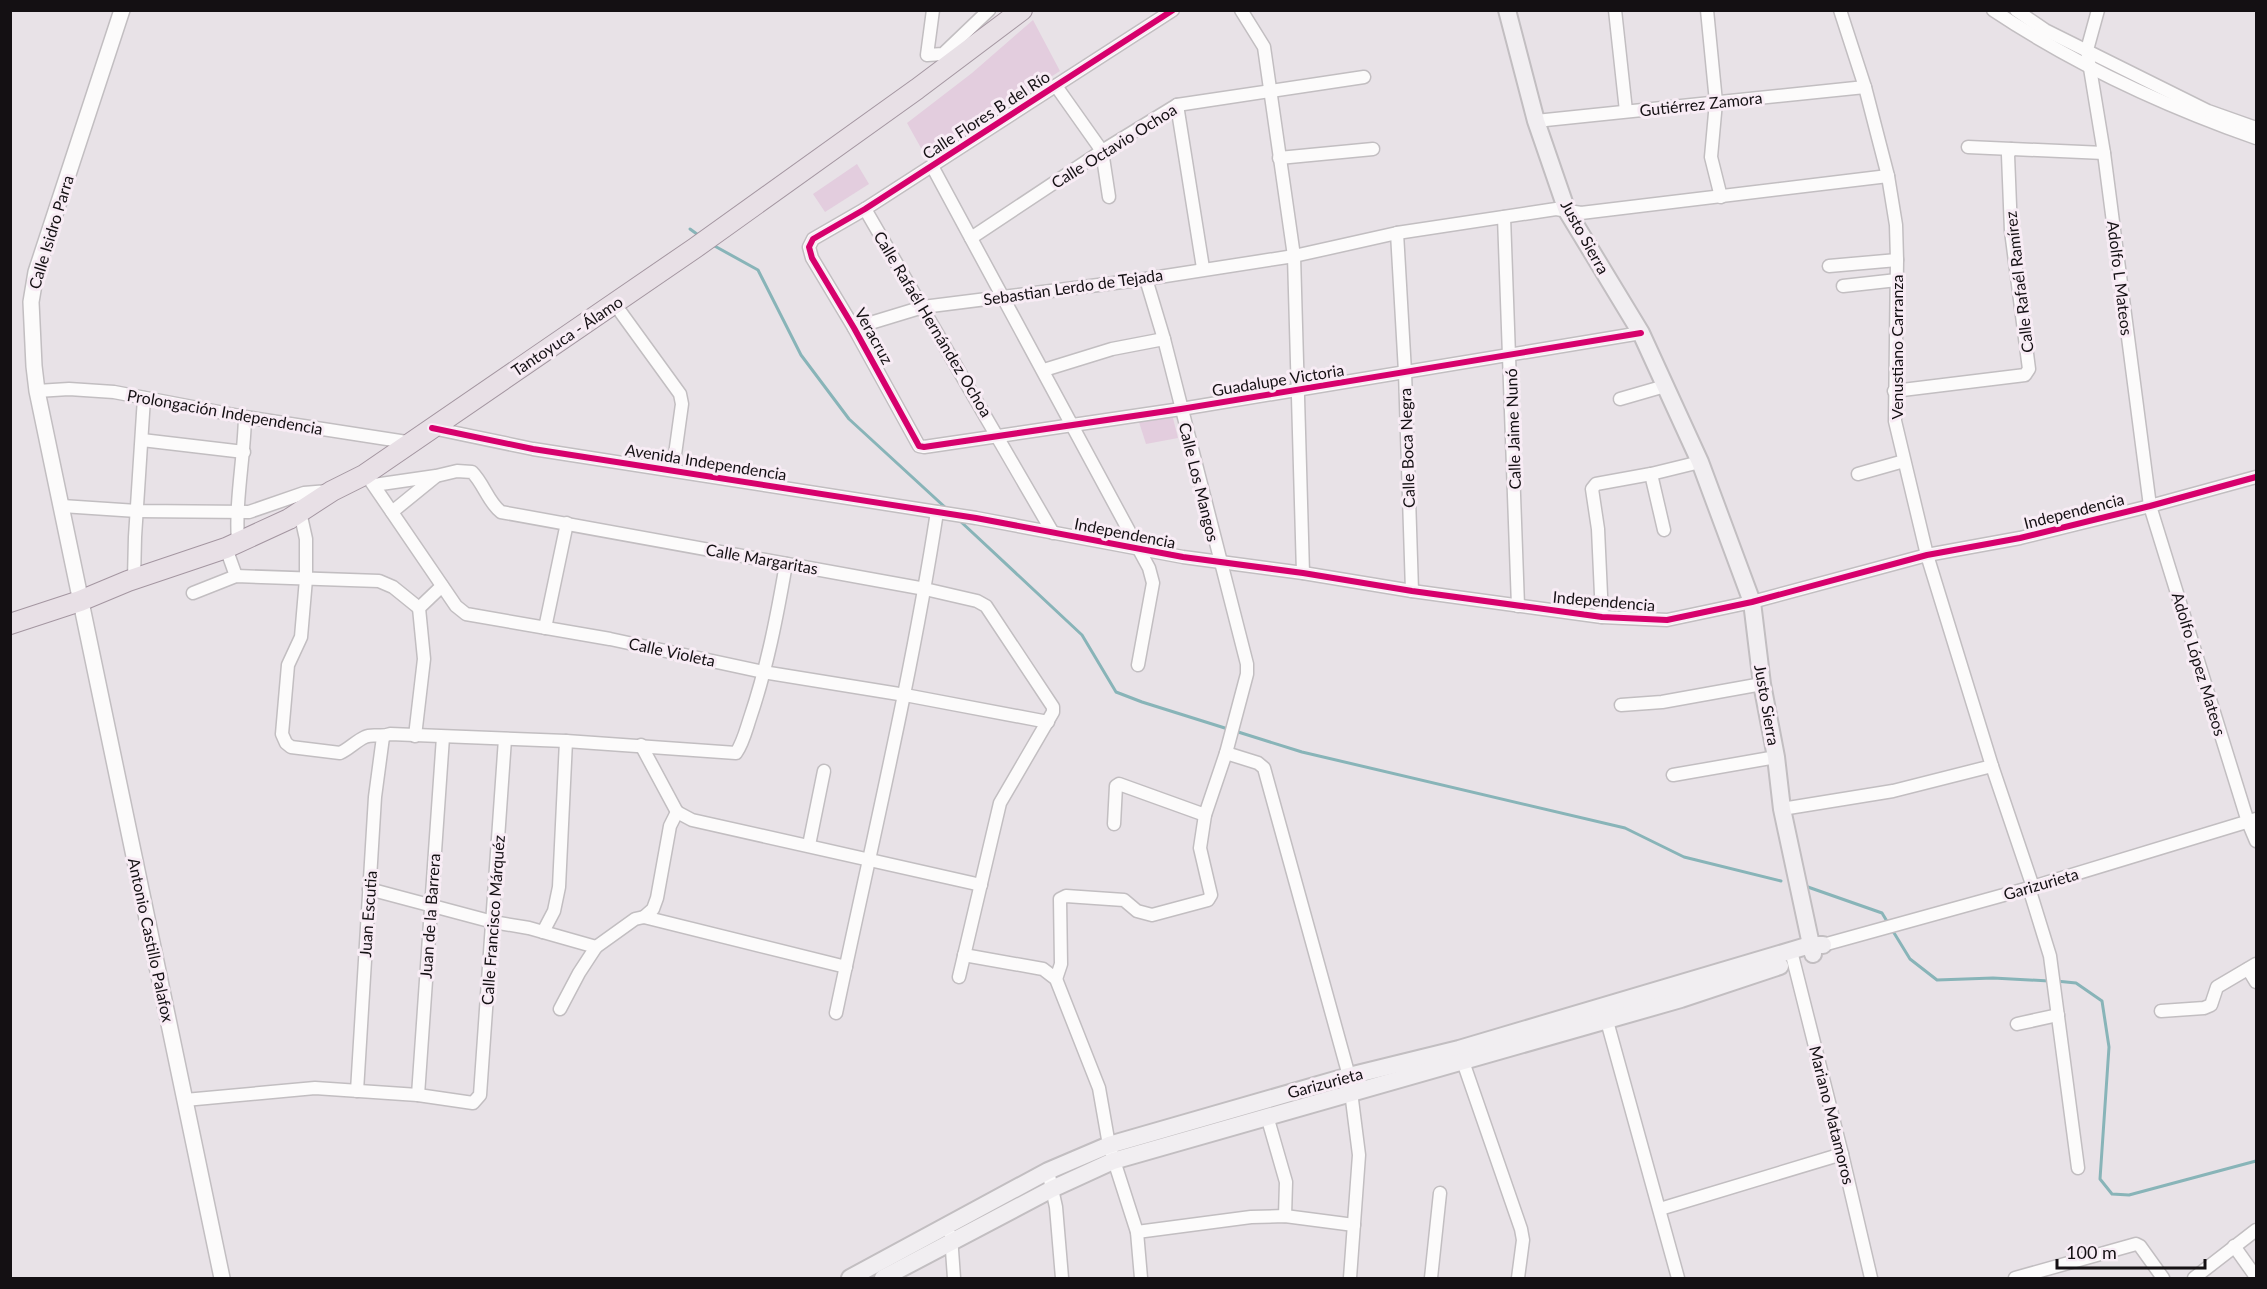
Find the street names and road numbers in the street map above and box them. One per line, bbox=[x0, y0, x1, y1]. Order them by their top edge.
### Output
street label: Calle Flores B del Río bbox=[918, 66, 1053, 163]
street label: Gutiérrez Zamora bbox=[1639, 88, 1763, 119]
street label: Calle Octavio Ochoa bbox=[1048, 99, 1180, 192]
street label: Calle Isidro Parra bbox=[24, 173, 77, 291]
street label: Justo Sierra bbox=[1557, 196, 1614, 277]
street label: Calle Rafaél Ramírez bbox=[2000, 210, 2037, 354]
street label: Adolfo L Mateos bbox=[2104, 220, 2137, 336]
street label: Calle Rafaél Hernández Ochoa bbox=[870, 227, 997, 420]
street label: Sebastian Lerdo de Tejada bbox=[982, 264, 1164, 309]
street label: Venustiano Carranza bbox=[1887, 275, 1906, 419]
street label: Tantoyuca - Álamo bbox=[508, 291, 626, 380]
street label: Veracruz bbox=[851, 304, 898, 367]
street label: Guadalupe Victoria bbox=[1210, 360, 1345, 399]
street label: Calle Jaime Nunó bbox=[1501, 368, 1524, 490]
street label: Prolongación Independencia bbox=[126, 385, 324, 438]
street label: Calle Boca Negra bbox=[1395, 388, 1418, 508]
street label: Calle Los Mangos bbox=[1175, 420, 1223, 544]
street label: Avenida Independencia bbox=[624, 439, 788, 484]
street label: Independencia bbox=[2022, 489, 2126, 532]
street label: Independencia bbox=[1073, 513, 1177, 552]
street label: Calle Margaritas bbox=[705, 539, 820, 578]
street label: Independencia bbox=[1552, 587, 1656, 614]
street label: Adolfo López Mateos bbox=[2169, 590, 2230, 738]
street label: Calle Violeta bbox=[627, 633, 717, 670]
street label: Justo Sierra bbox=[1751, 663, 1784, 747]
street label: Calle Francisco Márquéz bbox=[477, 834, 508, 1006]
street label: Juan de la Barrera bbox=[416, 853, 443, 979]
street label: Antonio Castillo Palafox bbox=[125, 856, 178, 1024]
street label: Garizurieta bbox=[2001, 864, 2081, 903]
street label: Juan Escutia bbox=[355, 870, 380, 958]
street label: Mariano Matamoros bbox=[1806, 1044, 1859, 1186]
street label: Garizurieta bbox=[1285, 1063, 1365, 1102]

